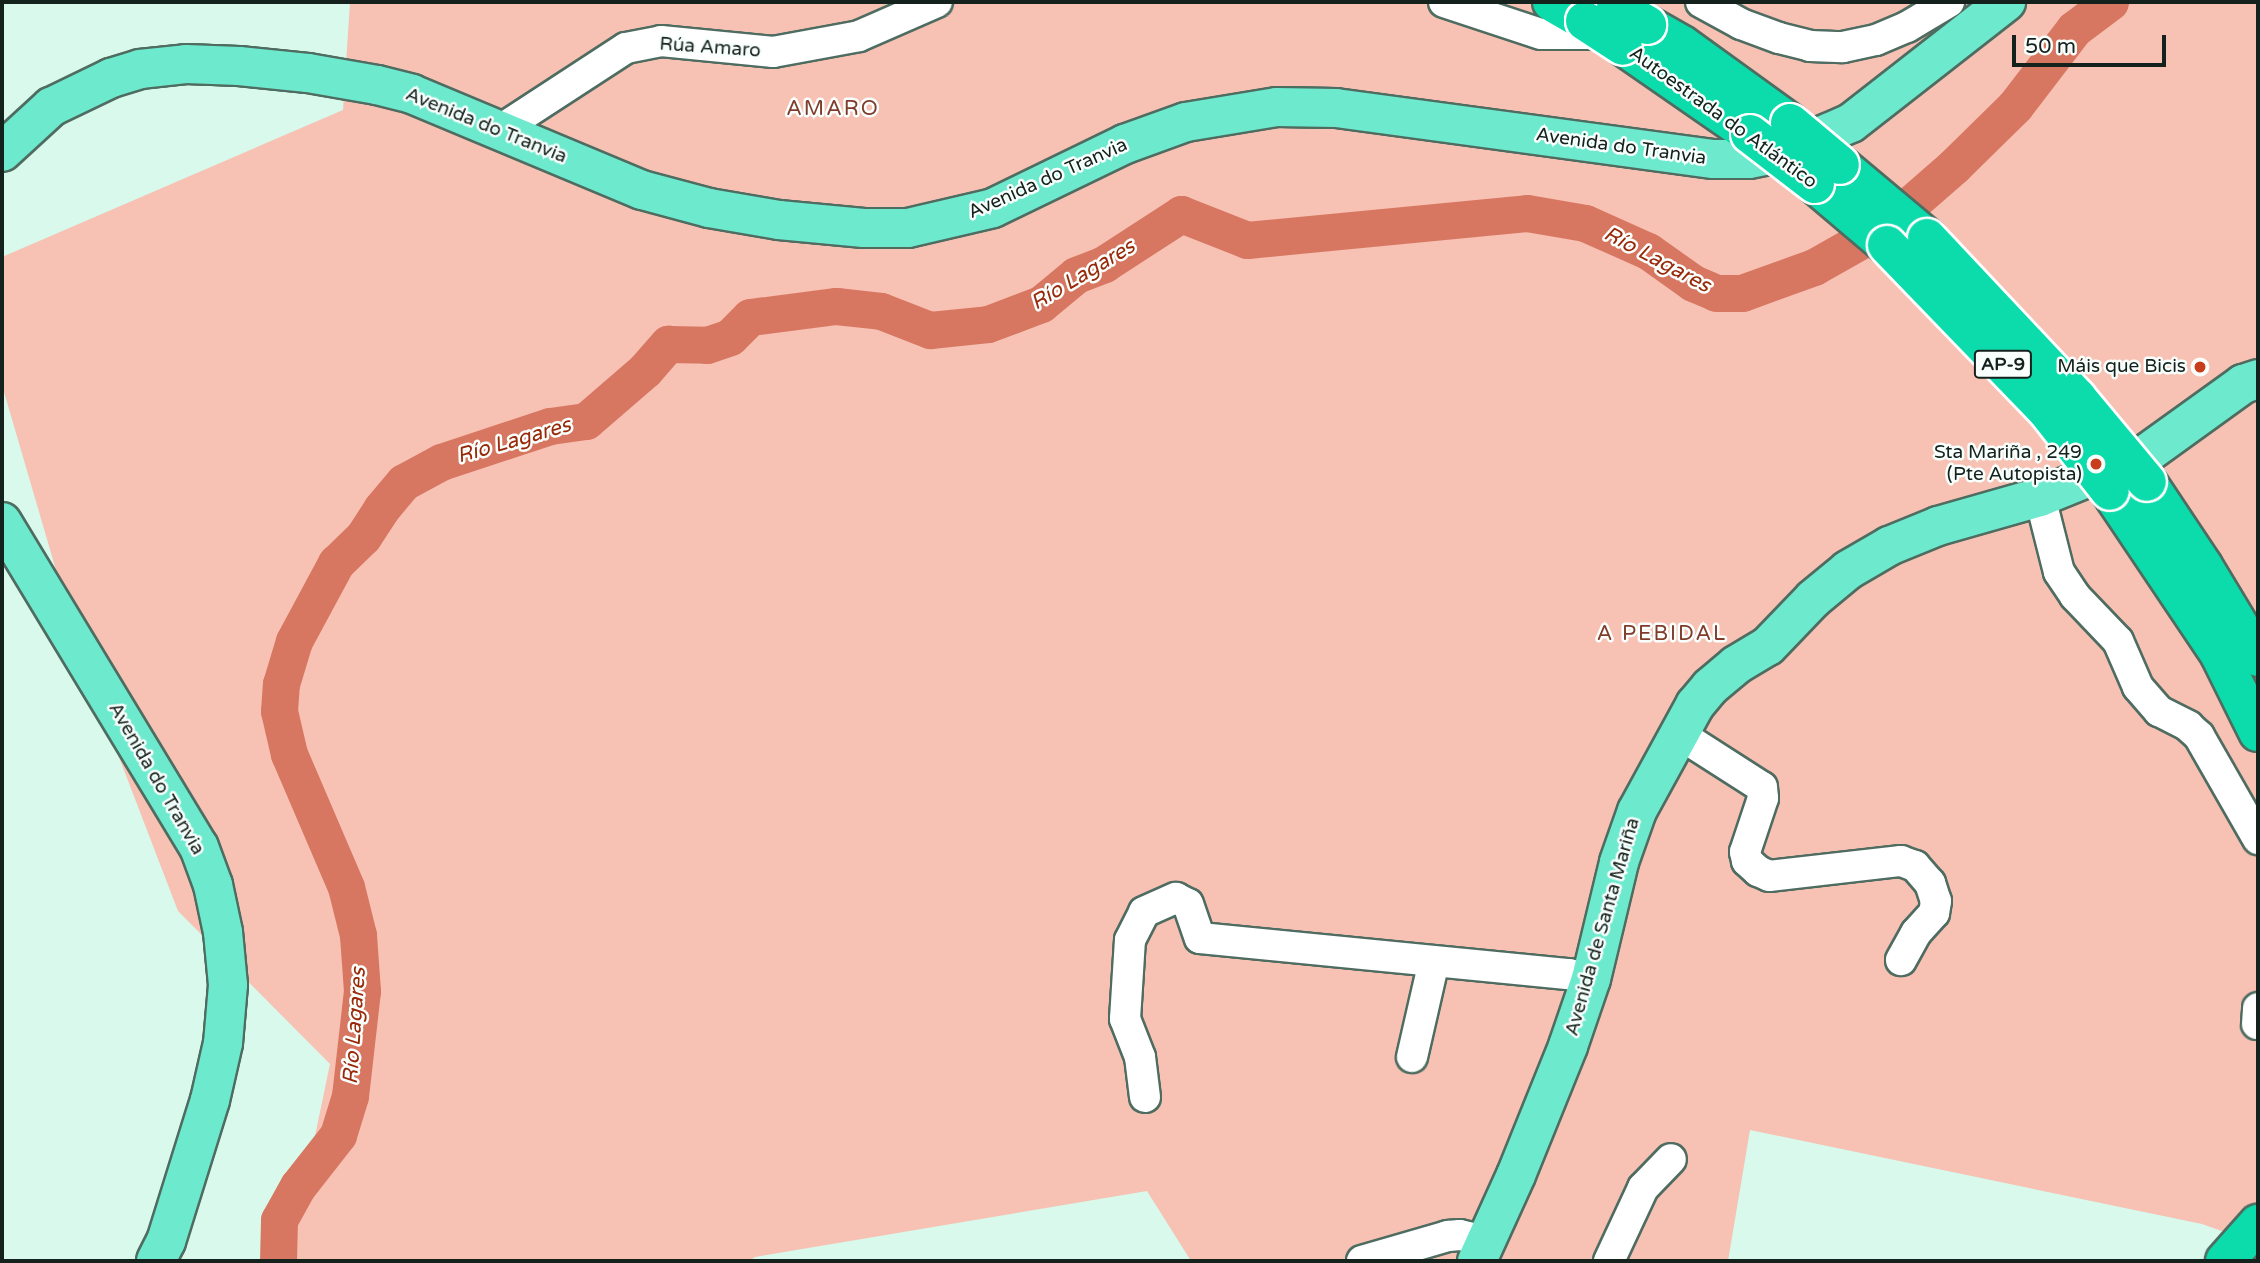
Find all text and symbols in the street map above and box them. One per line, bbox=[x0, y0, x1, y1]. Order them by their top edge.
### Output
scale bar bbox=[2015, 21, 2169, 65]
street label: Rúa Amaro bbox=[659, 33, 761, 63]
text: 50 m bbox=[2025, 34, 2076, 59]
street label: Autoestrada do Atlántico bbox=[1625, 42, 1821, 194]
street label: Avenida do Tranvia bbox=[402, 83, 570, 169]
district label: AMARO bbox=[787, 96, 879, 122]
street label: Avenida do Tranvia bbox=[1534, 124, 1708, 170]
street label: Avenida do Tranvia bbox=[965, 134, 1131, 224]
water label: Río Lagares bbox=[1599, 221, 1715, 299]
water label: Río Lagares bbox=[1026, 234, 1140, 316]
road number: AP-9 bbox=[1973, 350, 2033, 378]
place label: Máis que Bicis bbox=[2057, 356, 2186, 378]
marker: Máis que Bicis bbox=[2192, 359, 2208, 375]
water label: Río Lagares bbox=[454, 413, 574, 469]
place label: Sta Mariña , 249 (Pte Autopista) bbox=[1934, 442, 2082, 486]
marker: Sta Mariña , 249 (Pte Autopista) bbox=[2088, 456, 2104, 472]
district label: A PEBIDAL bbox=[1598, 621, 1726, 647]
street label: Avenida do Tranvia bbox=[103, 699, 209, 859]
street label: Avenida de Santa Mariña bbox=[1561, 815, 1645, 1039]
water label: Río Lagares bbox=[338, 967, 372, 1085]

